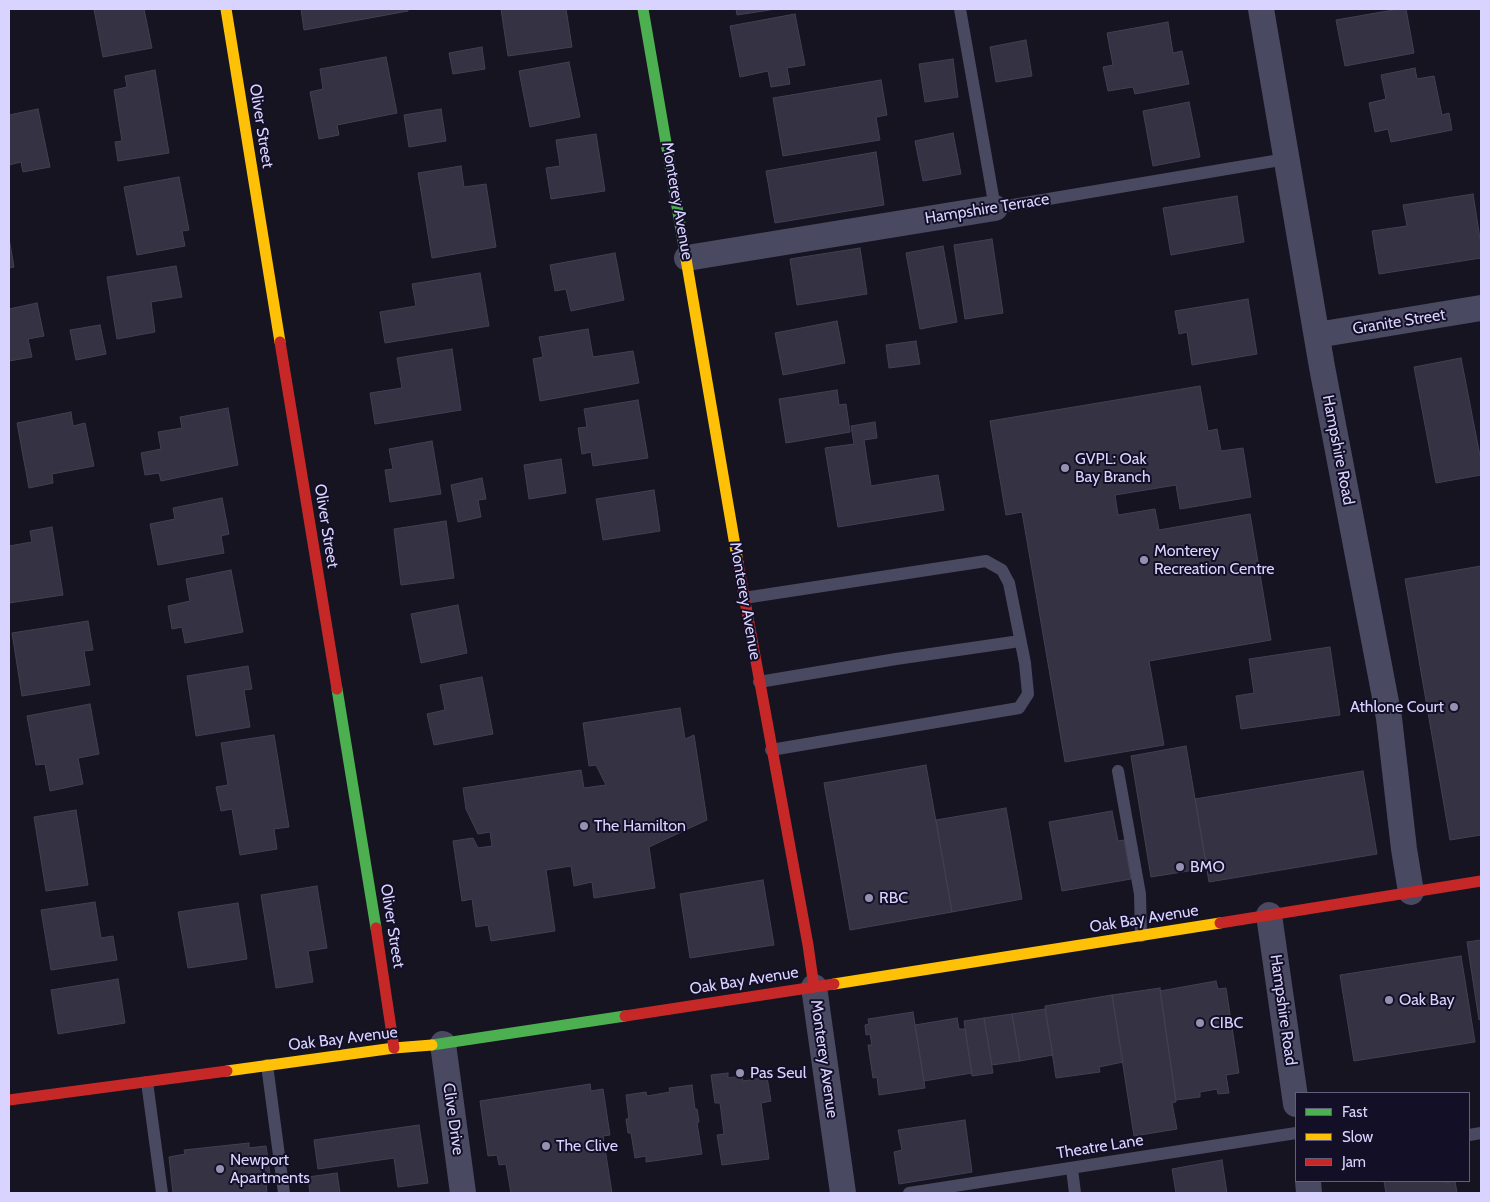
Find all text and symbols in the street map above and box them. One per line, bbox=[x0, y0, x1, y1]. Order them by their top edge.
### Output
street label: Oliver Street bbox=[245, 82, 277, 170]
street label: Monterey Avenue bbox=[657, 141, 697, 261]
street label: Hampshire Terrace bbox=[923, 190, 1051, 228]
street label: Granite Street bbox=[1351, 305, 1447, 339]
street label: Hampshire Road bbox=[1318, 393, 1358, 507]
place label: GVPL: Oak Bay Branch bbox=[1075, 449, 1151, 487]
marker: GVPL: Oak Bay Branch bbox=[1059, 462, 1071, 474]
street label: Oliver Street bbox=[310, 482, 342, 570]
street label: Monterey Avenue bbox=[725, 541, 765, 661]
place label: Monterey Recreation Centre bbox=[1154, 541, 1275, 579]
marker: Monterey Recreation Centre bbox=[1138, 554, 1150, 566]
place label: Athlone Court bbox=[1350, 697, 1444, 717]
marker: Athlone Court bbox=[1448, 701, 1460, 713]
place label: The Hamilton bbox=[594, 816, 686, 836]
marker: The Hamilton bbox=[578, 820, 590, 832]
place label: BMO bbox=[1190, 857, 1225, 877]
marker: BMO bbox=[1174, 861, 1186, 873]
street label: Oliver Street bbox=[376, 882, 408, 970]
place label: RBC bbox=[879, 888, 908, 908]
marker: RBC bbox=[863, 892, 875, 904]
street label: Oak Bay Avenue bbox=[1088, 901, 1200, 937]
street label: Hampshire Road bbox=[1266, 953, 1300, 1067]
street label: Oak Bay Avenue bbox=[688, 963, 800, 999]
place label: Oak Bay bbox=[1399, 990, 1455, 1010]
marker: Oak Bay bbox=[1383, 994, 1395, 1006]
street label: Monterey Avenue bbox=[806, 999, 842, 1119]
place label: CIBC bbox=[1210, 1013, 1243, 1033]
marker: CIBC bbox=[1194, 1017, 1206, 1029]
street label: Oak Bay Avenue bbox=[287, 1023, 399, 1055]
place label: Pas Seul bbox=[750, 1063, 807, 1083]
marker: Pas Seul bbox=[734, 1067, 746, 1079]
street label: Clive Drive bbox=[438, 1082, 468, 1156]
legend bbox=[1295, 1092, 1470, 1182]
text: Fast bbox=[1342, 1103, 1367, 1121]
text: Slow bbox=[1342, 1128, 1373, 1146]
street label: Theatre Lane bbox=[1055, 1131, 1145, 1163]
place label: The Clive bbox=[556, 1136, 618, 1156]
marker: The Clive bbox=[540, 1140, 552, 1152]
place label: Newport Apartments bbox=[230, 1150, 310, 1188]
text: Jam bbox=[1342, 1153, 1366, 1171]
marker: Newport Apartments bbox=[214, 1163, 226, 1175]

